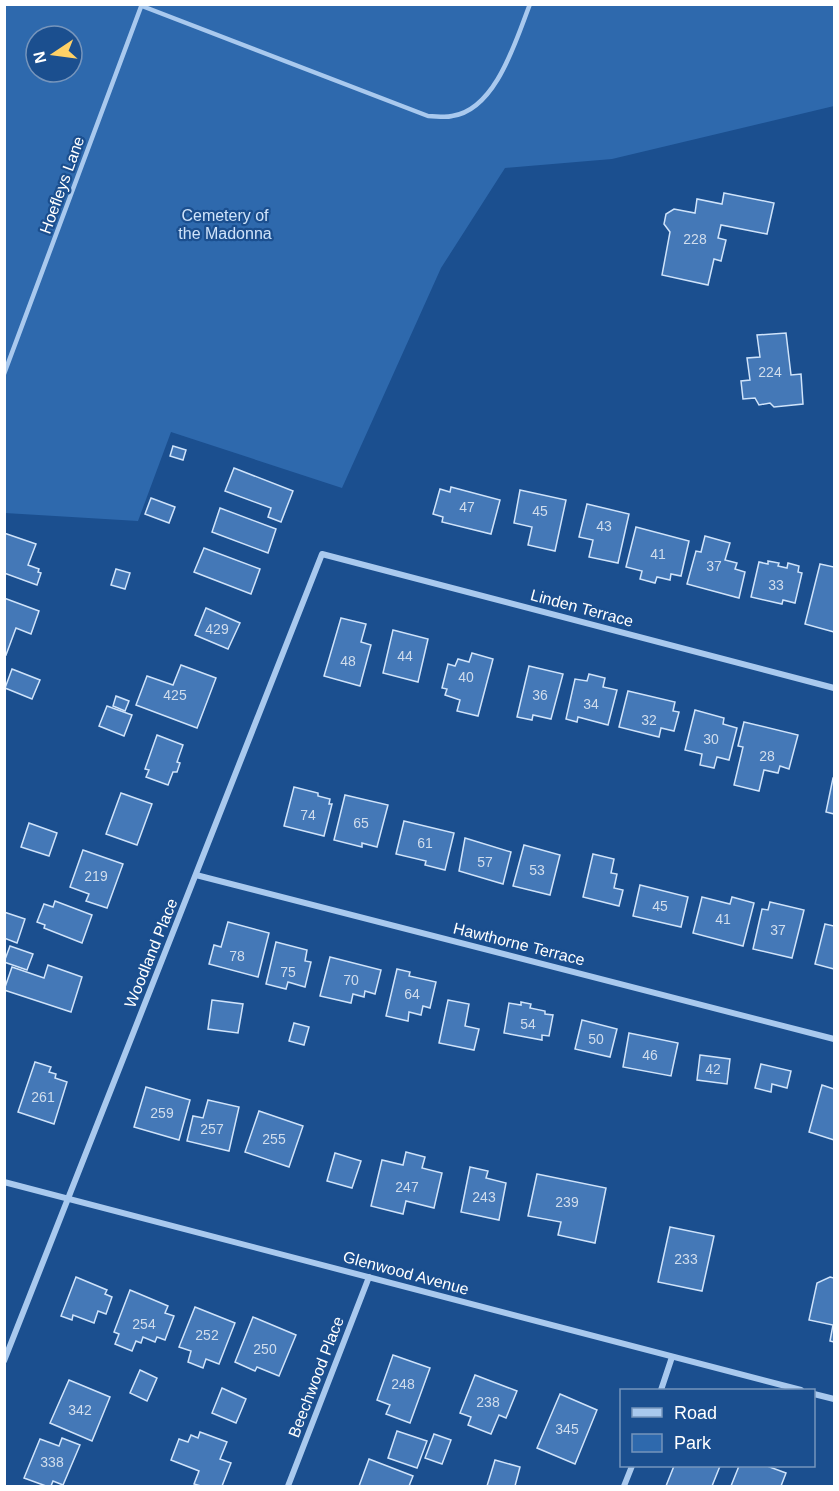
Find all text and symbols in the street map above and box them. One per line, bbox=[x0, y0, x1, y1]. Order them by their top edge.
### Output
north arrow bbox=[24, 24, 84, 84]
text: N bbox=[30, 50, 49, 65]
street label: Hoefleys Lane bbox=[37, 134, 88, 236]
park label: Cemetery of the Madonna bbox=[178, 207, 272, 242]
house number: 228 bbox=[683, 231, 707, 247]
house number: 224 bbox=[758, 364, 782, 380]
house number: 47 bbox=[459, 499, 475, 515]
house number: 45 bbox=[532, 503, 548, 519]
house number: 43 bbox=[596, 518, 612, 534]
house number: 41 bbox=[650, 546, 666, 562]
house number: 37 bbox=[706, 558, 722, 574]
house number: 33 bbox=[768, 577, 784, 593]
street label: Linden Terrace bbox=[529, 586, 635, 630]
house number: 429 bbox=[205, 621, 229, 637]
house number: 44 bbox=[397, 648, 413, 664]
house number: 48 bbox=[340, 653, 356, 669]
house number: 40 bbox=[458, 669, 474, 685]
house number: 425 bbox=[163, 687, 187, 703]
house number: 36 bbox=[532, 687, 548, 703]
house number: 34 bbox=[583, 696, 599, 712]
house number: 32 bbox=[641, 712, 657, 728]
house number: 30 bbox=[703, 731, 719, 747]
house number: 28 bbox=[759, 748, 775, 764]
house number: 74 bbox=[300, 807, 316, 823]
house number: 65 bbox=[353, 815, 369, 831]
house number: 61 bbox=[417, 835, 433, 851]
house number: 57 bbox=[477, 854, 493, 870]
house number: 53 bbox=[529, 862, 545, 878]
house number: 219 bbox=[84, 868, 108, 884]
street label: Woodland Place bbox=[121, 896, 181, 1010]
house number: 45 bbox=[652, 898, 668, 914]
house number: 41 bbox=[715, 911, 731, 927]
street label: Hawthorne Terrace bbox=[452, 919, 587, 969]
house number: 37 bbox=[770, 922, 786, 938]
house number: 78 bbox=[229, 948, 245, 964]
house number: 75 bbox=[280, 964, 296, 980]
house number: 70 bbox=[343, 972, 359, 988]
house number: 64 bbox=[404, 986, 420, 1002]
house number: 54 bbox=[520, 1016, 536, 1032]
house number: 50 bbox=[588, 1031, 604, 1047]
house number: 46 bbox=[642, 1047, 658, 1063]
house number: 42 bbox=[705, 1061, 721, 1077]
house number: 261 bbox=[31, 1089, 55, 1105]
house number: 259 bbox=[150, 1105, 174, 1121]
house number: 257 bbox=[200, 1121, 224, 1137]
house number: 255 bbox=[262, 1131, 286, 1147]
house number: 247 bbox=[395, 1179, 419, 1195]
house number: 243 bbox=[472, 1189, 496, 1205]
house number: 239 bbox=[555, 1194, 579, 1210]
street label: Glenwood Avenue bbox=[341, 1248, 471, 1298]
house number: 233 bbox=[674, 1251, 698, 1267]
street label: Beechwood Place bbox=[285, 1314, 347, 1440]
house number: 254 bbox=[132, 1316, 156, 1332]
house number: 252 bbox=[195, 1327, 219, 1343]
house number: 250 bbox=[253, 1341, 277, 1357]
house number: 248 bbox=[391, 1376, 415, 1392]
legend bbox=[620, 1389, 815, 1467]
house number: 238 bbox=[476, 1394, 500, 1410]
house number: 342 bbox=[68, 1402, 92, 1418]
text: Road bbox=[674, 1403, 717, 1423]
house number: 345 bbox=[555, 1421, 579, 1437]
text: Park bbox=[674, 1433, 712, 1453]
house number: 338 bbox=[40, 1454, 64, 1470]

